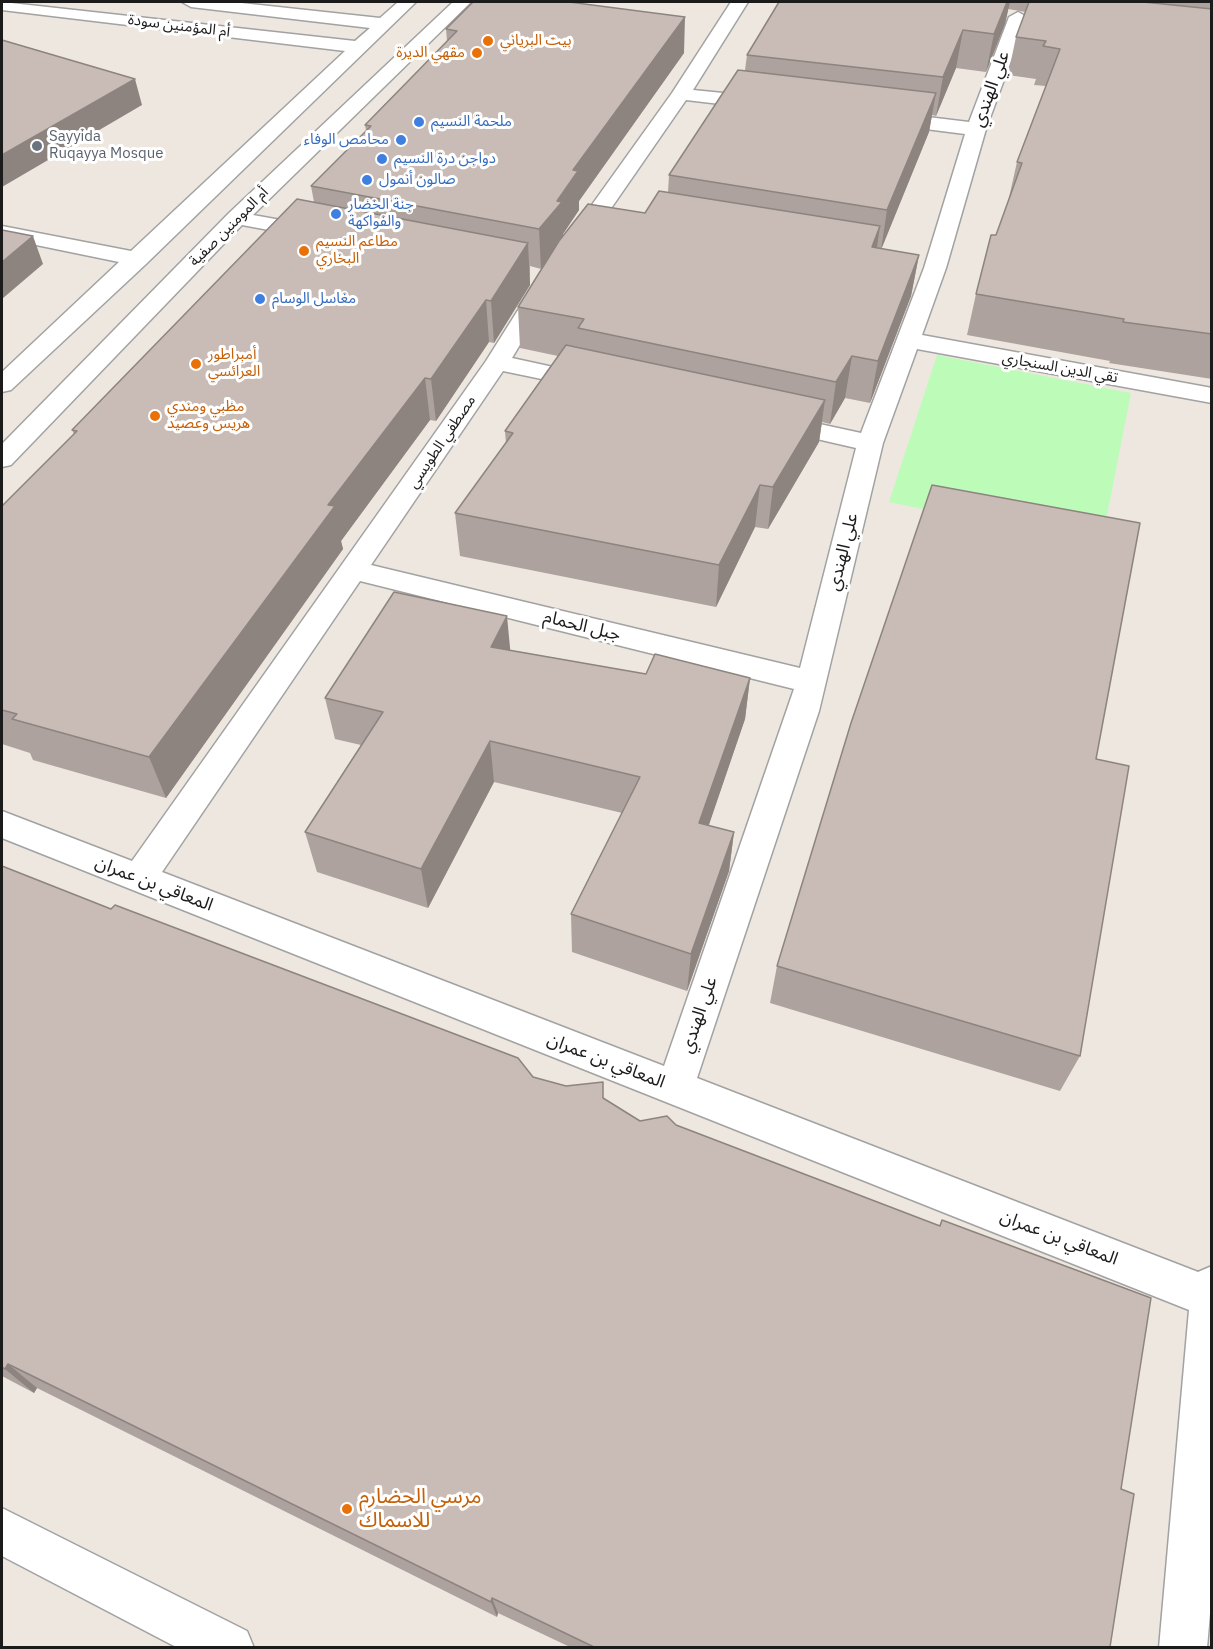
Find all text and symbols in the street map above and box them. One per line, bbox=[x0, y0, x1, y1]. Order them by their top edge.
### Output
street label: أم المؤمنين سودة bbox=[127, 11, 231, 41]
place label: بيت البرياني bbox=[500, 32, 572, 50]
marker: بيت البرياني bbox=[481, 34, 495, 48]
place label: مقهي الديرة bbox=[396, 44, 465, 62]
marker: مقهي الديرة bbox=[470, 46, 484, 60]
street label: علي الهندي bbox=[967, 48, 1015, 130]
place label: ملحمة النسيم bbox=[431, 113, 512, 131]
marker: ملحمة النسيم bbox=[412, 115, 426, 129]
place label: Sayyida Ruqayya Mosque bbox=[49, 128, 163, 163]
place label: محامص الوفاء bbox=[304, 131, 389, 149]
marker: محامص الوفاء bbox=[394, 133, 408, 147]
marker: Sayyida Ruqayya Mosque bbox=[30, 139, 44, 153]
place label: دواجن درة النسيم bbox=[394, 150, 496, 168]
marker: دواجن درة النسيم bbox=[375, 152, 389, 166]
place label: صالون أنمول bbox=[379, 171, 455, 189]
marker: صالون أنمول bbox=[360, 173, 374, 187]
street label: أم المومنين صفية bbox=[186, 184, 272, 270]
place label: جنة الخضار والفواكهة bbox=[348, 196, 414, 231]
marker: جنة الخضار والفواكهة bbox=[329, 207, 343, 221]
place label: مطاعم النسيم البخاري bbox=[316, 233, 398, 268]
marker: مطاعم النسيم البخاري bbox=[297, 244, 311, 258]
place label: مغاسل الوسام bbox=[272, 290, 356, 308]
marker: مغاسل الوسام bbox=[253, 292, 267, 306]
place label: أمبراطور العرائسي bbox=[208, 346, 260, 381]
street label: تقي الدين السنجاري bbox=[1001, 349, 1119, 387]
marker: أمبراطور العرائسي bbox=[189, 357, 203, 371]
street label: مصطفي الطويسي bbox=[404, 392, 480, 492]
place label: مظبي ومندي هريس وعصيد bbox=[167, 398, 250, 433]
marker: مظبي ومندي هريس وعصيد bbox=[148, 409, 162, 423]
street label: علي الهندي bbox=[823, 511, 863, 593]
street label: جبل الحمام bbox=[541, 606, 623, 646]
street label: المعاقي بن عمران bbox=[92, 852, 216, 916]
street label: علي الهندي bbox=[676, 974, 722, 1056]
street label: المعاقي بن عمران bbox=[544, 1029, 668, 1093]
street label: المعاقي بن عمران bbox=[997, 1206, 1121, 1270]
place label: مرسي الحضارم للاسماك bbox=[359, 1484, 481, 1534]
marker: مرسي الحضارم للاسماك bbox=[340, 1502, 354, 1516]

